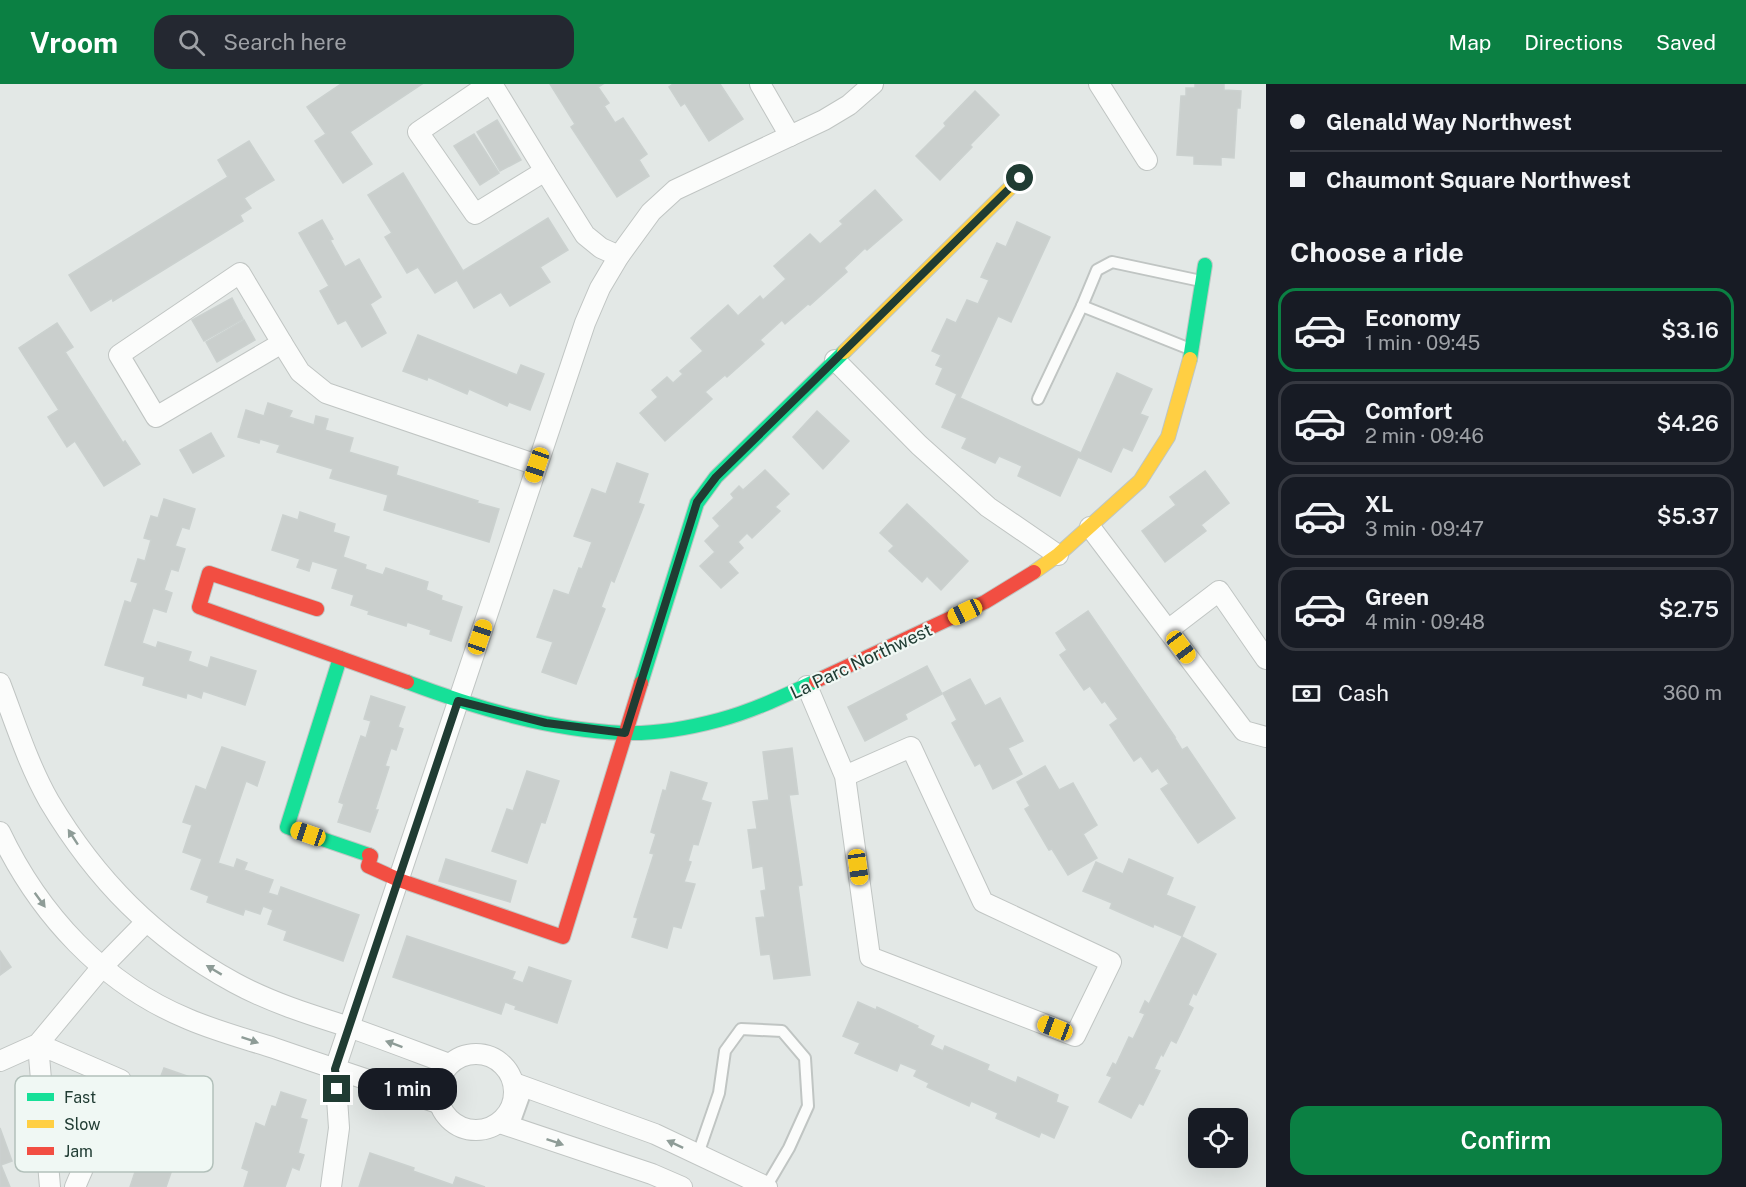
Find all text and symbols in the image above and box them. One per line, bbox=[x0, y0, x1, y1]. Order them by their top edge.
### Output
search box bbox=[154, 15, 574, 69]
text: Vroom bbox=[30, 26, 118, 59]
icon: search bbox=[175, 26, 208, 59]
text: Search here bbox=[223, 29, 347, 55]
text: Map bbox=[1449, 30, 1491, 55]
text: Directions bbox=[1524, 30, 1623, 55]
text: Saved bbox=[1656, 30, 1716, 55]
text: Glenald Way Northwest bbox=[1326, 109, 1572, 135]
route start bbox=[1006, 164, 1033, 191]
text: Chaumont Square Northwest bbox=[1326, 167, 1631, 193]
text: Choose a ride bbox=[1290, 236, 1464, 268]
icon: car bbox=[1293, 303, 1347, 357]
text: Economy bbox=[1365, 305, 1461, 331]
text: $3.16 bbox=[1661, 317, 1719, 343]
text: 1 min · 09:45 bbox=[1365, 331, 1480, 355]
icon: car bbox=[1293, 396, 1347, 450]
text: Comfort bbox=[1365, 398, 1452, 424]
text: $4.26 bbox=[1656, 410, 1719, 436]
text: 2 min · 09:46 bbox=[1365, 424, 1484, 448]
car bbox=[523, 445, 551, 485]
icon: car bbox=[1293, 489, 1347, 543]
text: XL bbox=[1365, 491, 1393, 517]
text: $5.37 bbox=[1657, 503, 1719, 529]
text: 3 min · 09:47 bbox=[1365, 517, 1484, 541]
icon: car bbox=[1293, 582, 1347, 636]
text: Green bbox=[1365, 584, 1429, 610]
car bbox=[945, 596, 985, 628]
text: $2.75 bbox=[1659, 596, 1719, 622]
text: 4 min · 09:48 bbox=[1365, 610, 1485, 634]
car bbox=[466, 617, 494, 657]
street label: La Parc Northwest bbox=[787, 619, 935, 703]
car bbox=[1163, 627, 1199, 667]
icon: cash bbox=[1290, 677, 1323, 710]
text: Cash bbox=[1338, 680, 1389, 706]
text: 360 m bbox=[1663, 681, 1722, 705]
car bbox=[288, 820, 328, 848]
one-way arrow bbox=[68, 829, 79, 846]
car bbox=[847, 848, 869, 886]
one-way arrow bbox=[33, 893, 45, 908]
one-way arrow bbox=[205, 965, 222, 975]
car bbox=[1035, 1013, 1075, 1043]
one-way arrow bbox=[241, 1036, 259, 1046]
one-way arrow bbox=[384, 1038, 402, 1048]
callout: 1 min bbox=[358, 1068, 457, 1110]
route end bbox=[323, 1075, 350, 1102]
legend bbox=[15, 1076, 213, 1172]
text: 1 min bbox=[384, 1077, 431, 1101]
text: Fast bbox=[64, 1088, 96, 1107]
button: Confirm bbox=[1290, 1106, 1722, 1175]
map controls bbox=[1188, 1108, 1248, 1168]
button: locate bbox=[1188, 1108, 1248, 1168]
text: Slow bbox=[64, 1115, 101, 1134]
one-way arrow bbox=[546, 1137, 564, 1147]
one-way arrow bbox=[667, 1139, 684, 1148]
text: Jam bbox=[64, 1142, 93, 1161]

